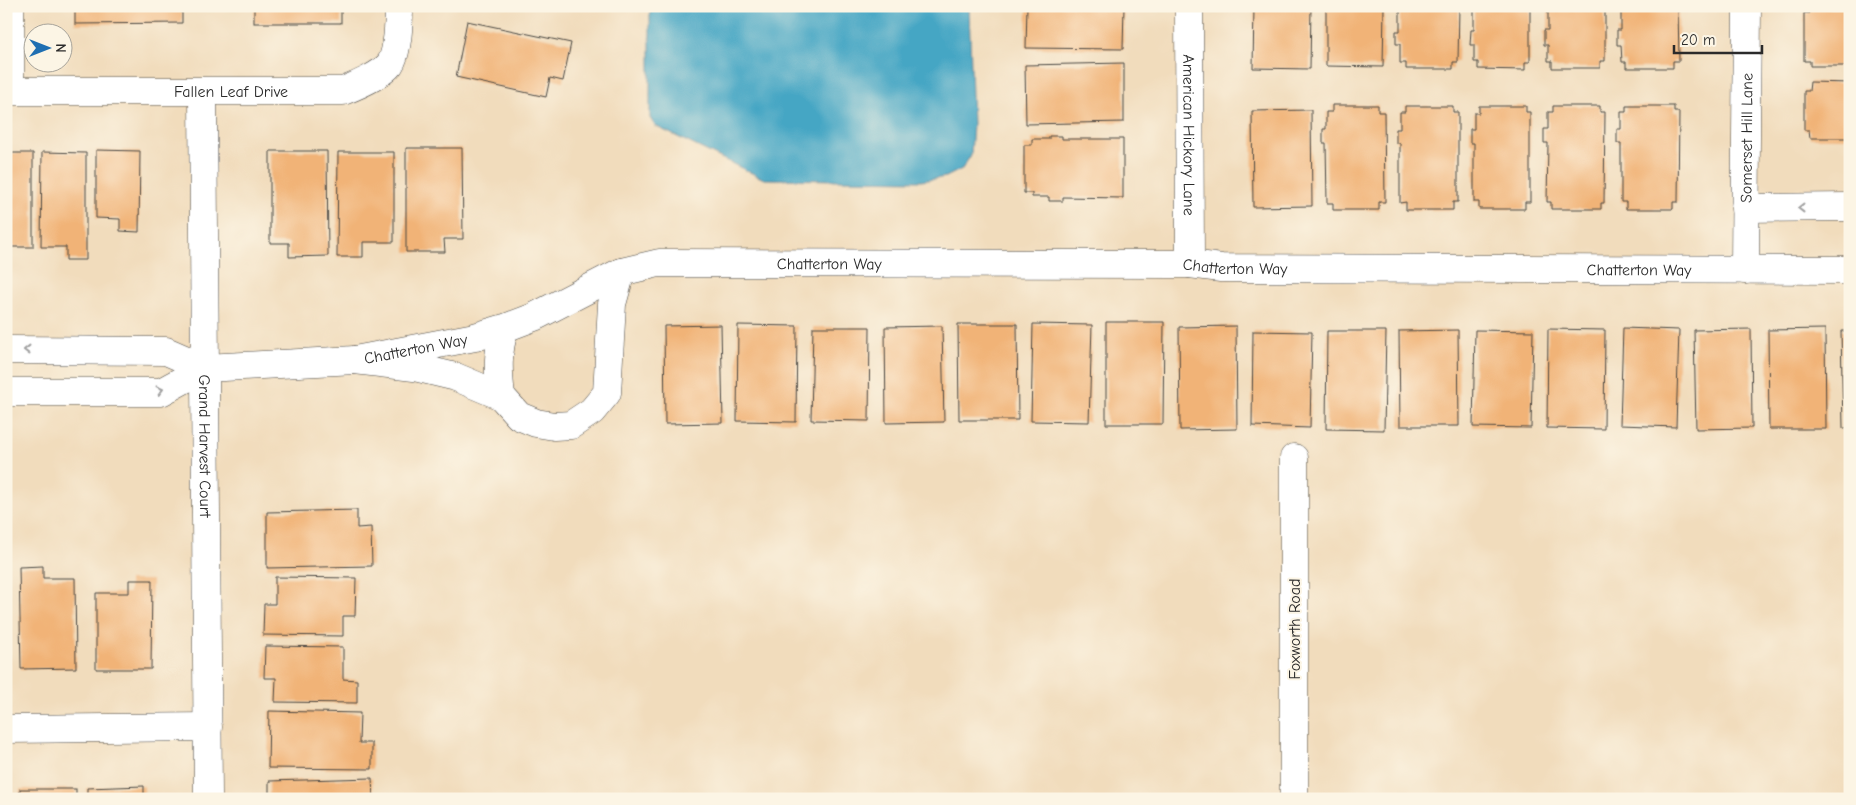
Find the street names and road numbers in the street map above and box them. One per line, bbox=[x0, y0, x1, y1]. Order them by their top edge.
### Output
street label: American Hickory Lane bbox=[1179, 54, 1198, 216]
street label: Somerset Hill Lane bbox=[1738, 73, 1756, 203]
street label: Fallen Leaf Drive bbox=[174, 83, 288, 101]
street label: Chatterton Way bbox=[777, 255, 883, 273]
street label: Chatterton Way bbox=[1183, 256, 1288, 278]
street label: Chatterton Way bbox=[1587, 261, 1692, 279]
street label: Chatterton Way bbox=[363, 330, 470, 368]
street label: Grand Harvest Court bbox=[195, 374, 214, 518]
street label: Foxworth Road bbox=[1286, 578, 1304, 680]

